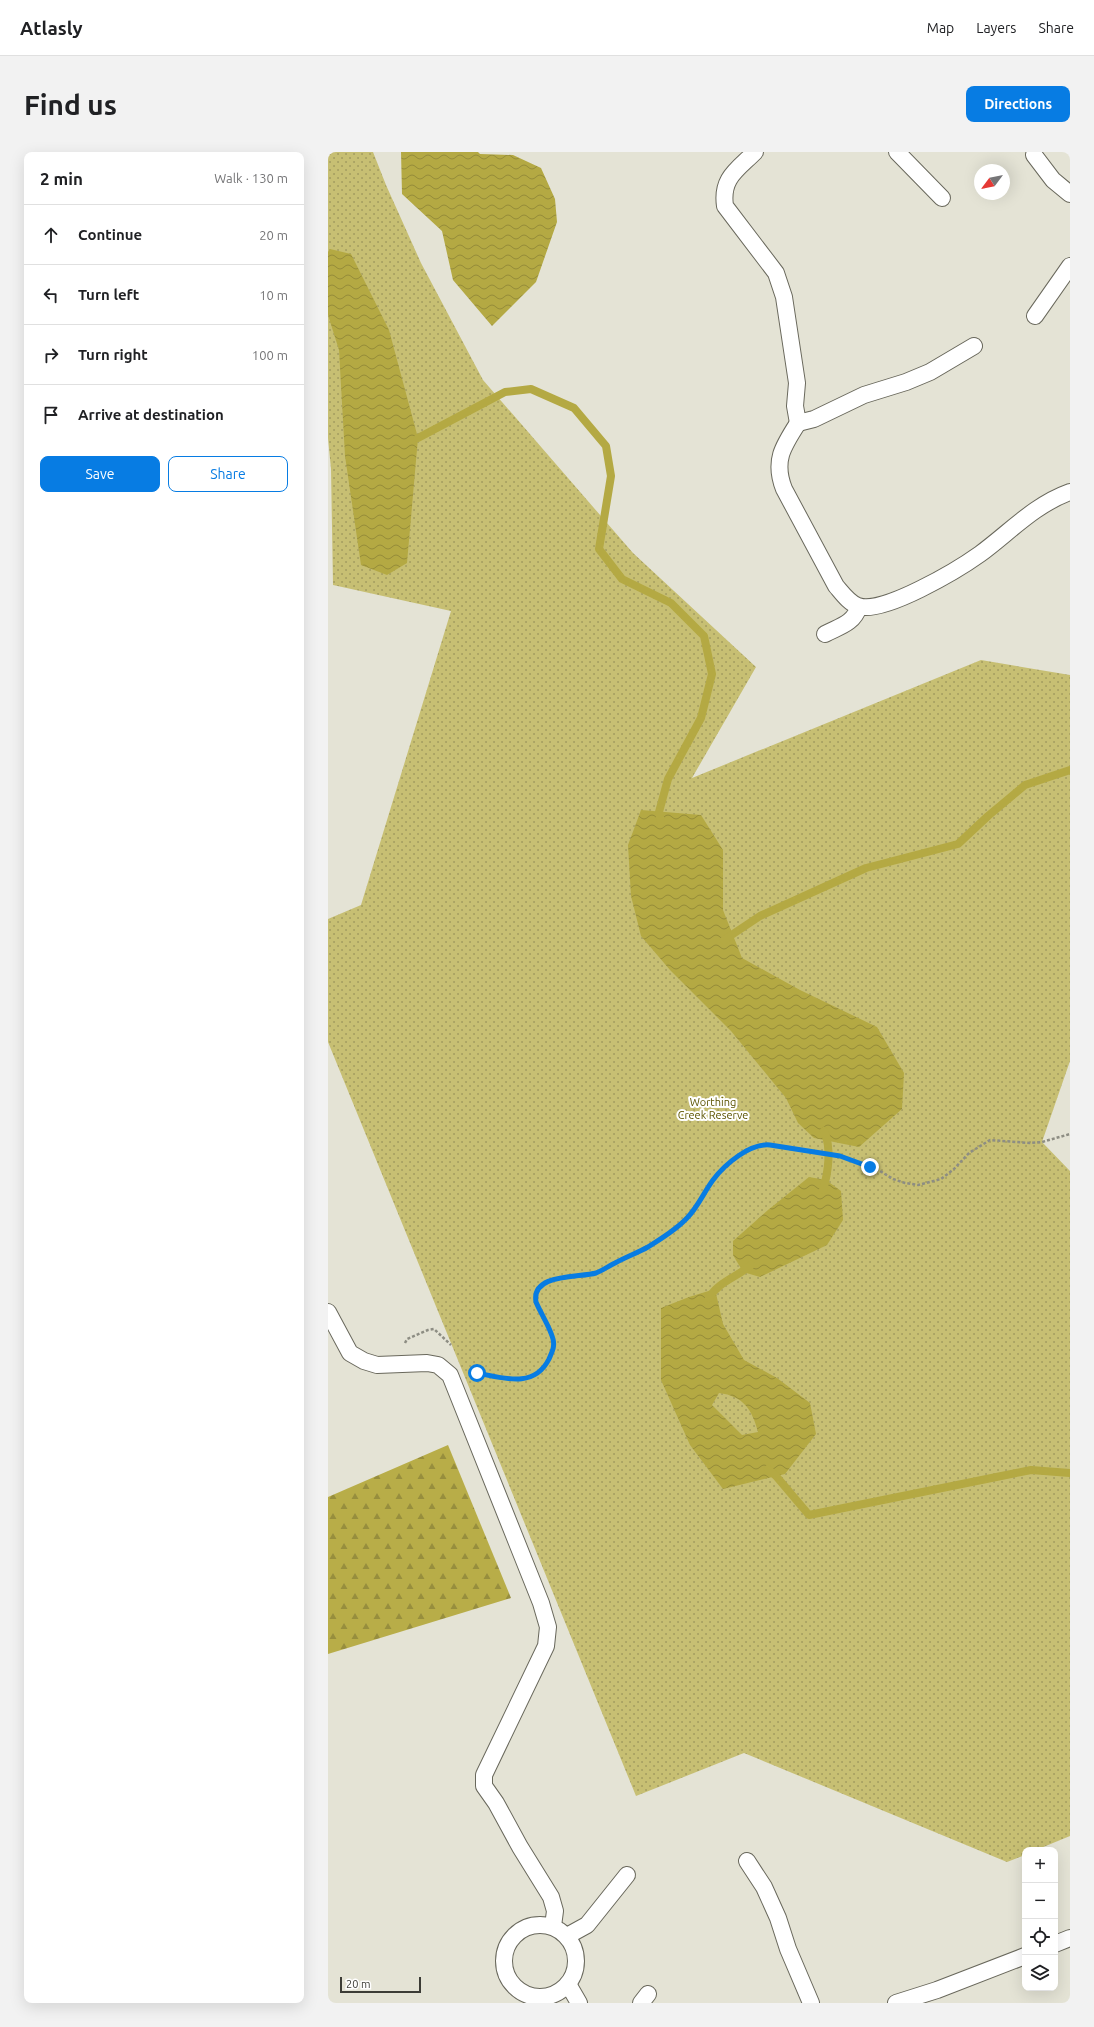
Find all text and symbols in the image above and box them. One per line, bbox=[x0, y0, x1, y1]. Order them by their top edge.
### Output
text: Atlasly bbox=[20, 17, 83, 39]
text: Map bbox=[927, 20, 954, 36]
text: Layers bbox=[976, 20, 1016, 36]
text: Share bbox=[1038, 20, 1074, 36]
button: Directions bbox=[966, 86, 1070, 122]
text: Find us bbox=[24, 89, 117, 120]
north arrow bbox=[974, 164, 1010, 200]
text: 2 min bbox=[40, 169, 83, 188]
text: Walk · 130 m bbox=[214, 171, 288, 185]
icon: ahead bbox=[40, 224, 62, 246]
text: Continue bbox=[78, 226, 142, 243]
text: 20 m bbox=[259, 228, 288, 242]
icon: left bbox=[40, 284, 62, 306]
text: Turn left bbox=[78, 286, 139, 303]
text: 10 m bbox=[259, 288, 288, 302]
icon: right bbox=[40, 344, 62, 366]
text: Turn right bbox=[78, 346, 148, 363]
text: 100 m bbox=[252, 348, 288, 362]
icon: arrive bbox=[40, 404, 62, 426]
text: Arrive at destination bbox=[78, 406, 224, 423]
button: Save bbox=[40, 456, 160, 492]
button: Share bbox=[168, 456, 288, 492]
park label: Worthing Creek Reserve bbox=[678, 1096, 748, 1121]
route end bbox=[861, 1158, 879, 1176]
route start bbox=[468, 1364, 486, 1382]
map controls bbox=[1022, 1847, 1058, 1991]
button: + bbox=[1022, 1847, 1058, 1883]
button: − bbox=[1022, 1883, 1058, 1919]
button: locate bbox=[1022, 1919, 1058, 1955]
button: layers bbox=[1022, 1955, 1058, 1991]
scale bar bbox=[340, 1975, 421, 1994]
text: 20 m bbox=[346, 1978, 370, 1990]

